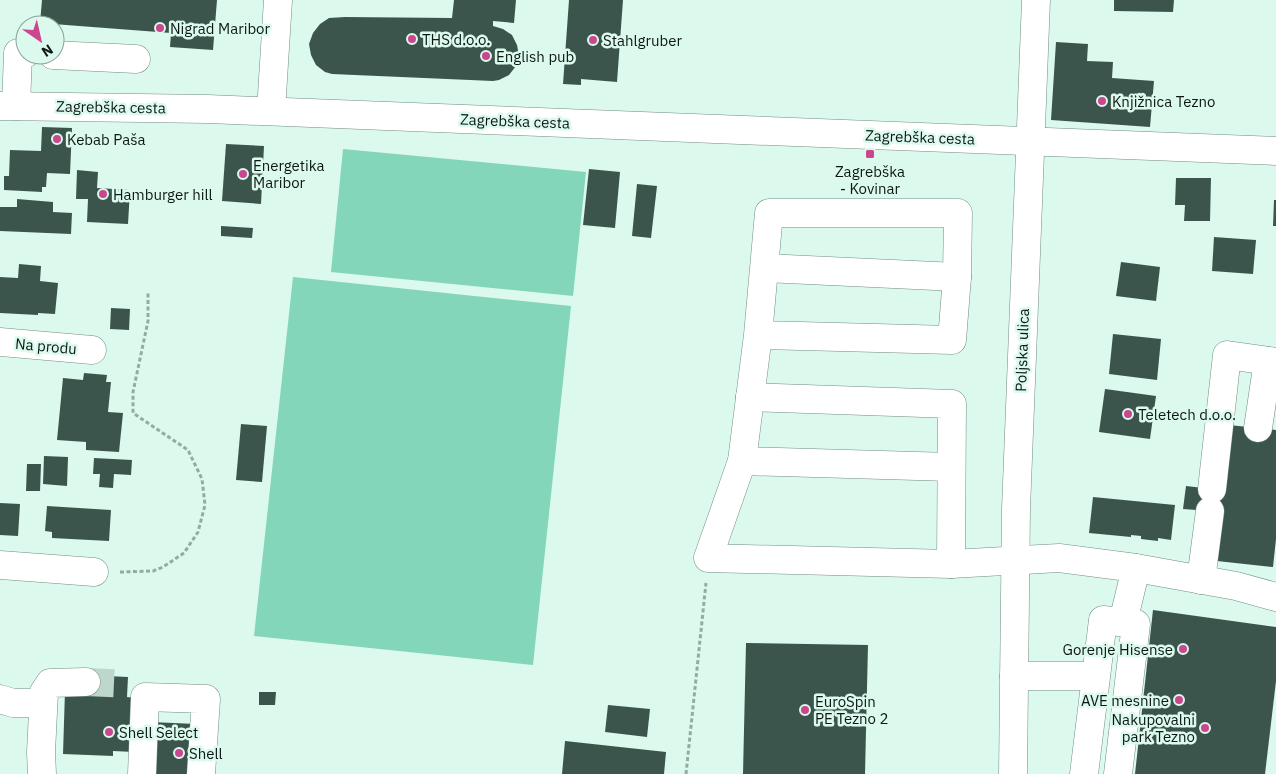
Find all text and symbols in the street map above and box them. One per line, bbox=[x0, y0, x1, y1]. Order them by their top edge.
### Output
north arrow bbox=[15, 15, 65, 65]
place label: Nigrad Maribor bbox=[170, 19, 271, 38]
marker: Nigrad Maribor bbox=[154, 22, 166, 34]
place label: THS d.o.o. bbox=[422, 30, 490, 49]
place label: Stahlgruber bbox=[603, 31, 682, 50]
marker: THS d.o.o. bbox=[406, 33, 418, 45]
marker: Stahlgruber bbox=[587, 34, 599, 46]
text: N bbox=[38, 40, 57, 61]
place label: English pub bbox=[496, 47, 574, 66]
marker: English pub bbox=[480, 50, 492, 62]
place label: Knjižnica Tezno bbox=[1112, 92, 1215, 111]
marker: Knjižnica Tezno bbox=[1096, 95, 1108, 107]
street label: Zagrebška cesta bbox=[56, 97, 166, 117]
street label: Zagrebška cesta bbox=[460, 110, 570, 132]
street label: Zagrebška cesta bbox=[865, 126, 975, 148]
place label: Kebab Paša bbox=[67, 130, 146, 149]
marker: Kebab Paša bbox=[51, 133, 63, 145]
marker: Zagrebška - Kovinar bbox=[864, 148, 876, 160]
place label: Energetika Maribor bbox=[253, 156, 325, 192]
place label: Zagrebška - Kovinar bbox=[835, 162, 905, 198]
marker: Energetika Maribor bbox=[237, 168, 249, 180]
place label: Hamburger hill bbox=[113, 185, 213, 204]
marker: Hamburger hill bbox=[97, 188, 109, 200]
street label: Poljska ulica bbox=[1011, 308, 1033, 392]
street label: Na produ bbox=[14, 334, 78, 358]
place label: Teletech d.o.o. bbox=[1138, 405, 1236, 424]
marker: Teletech d.o.o. bbox=[1122, 408, 1134, 420]
place label: Gorenje Hisense bbox=[1063, 640, 1173, 659]
marker: Gorenje Hisense bbox=[1177, 643, 1189, 655]
place label: AVE mesnine bbox=[1081, 691, 1169, 710]
place label: EuroSpin PE Tezno 2 bbox=[815, 692, 889, 728]
marker: AVE mesnine bbox=[1173, 694, 1185, 706]
marker: EuroSpin PE Tezno 2 bbox=[799, 704, 811, 716]
place label: Nakupovalni park Tezno bbox=[1112, 710, 1195, 746]
marker: Nakupovalni park Tezno bbox=[1199, 722, 1211, 734]
place label: Shell Select bbox=[119, 723, 198, 742]
marker: Shell Select bbox=[103, 726, 115, 738]
place label: Shell bbox=[189, 744, 223, 763]
marker: Shell bbox=[173, 747, 185, 759]

